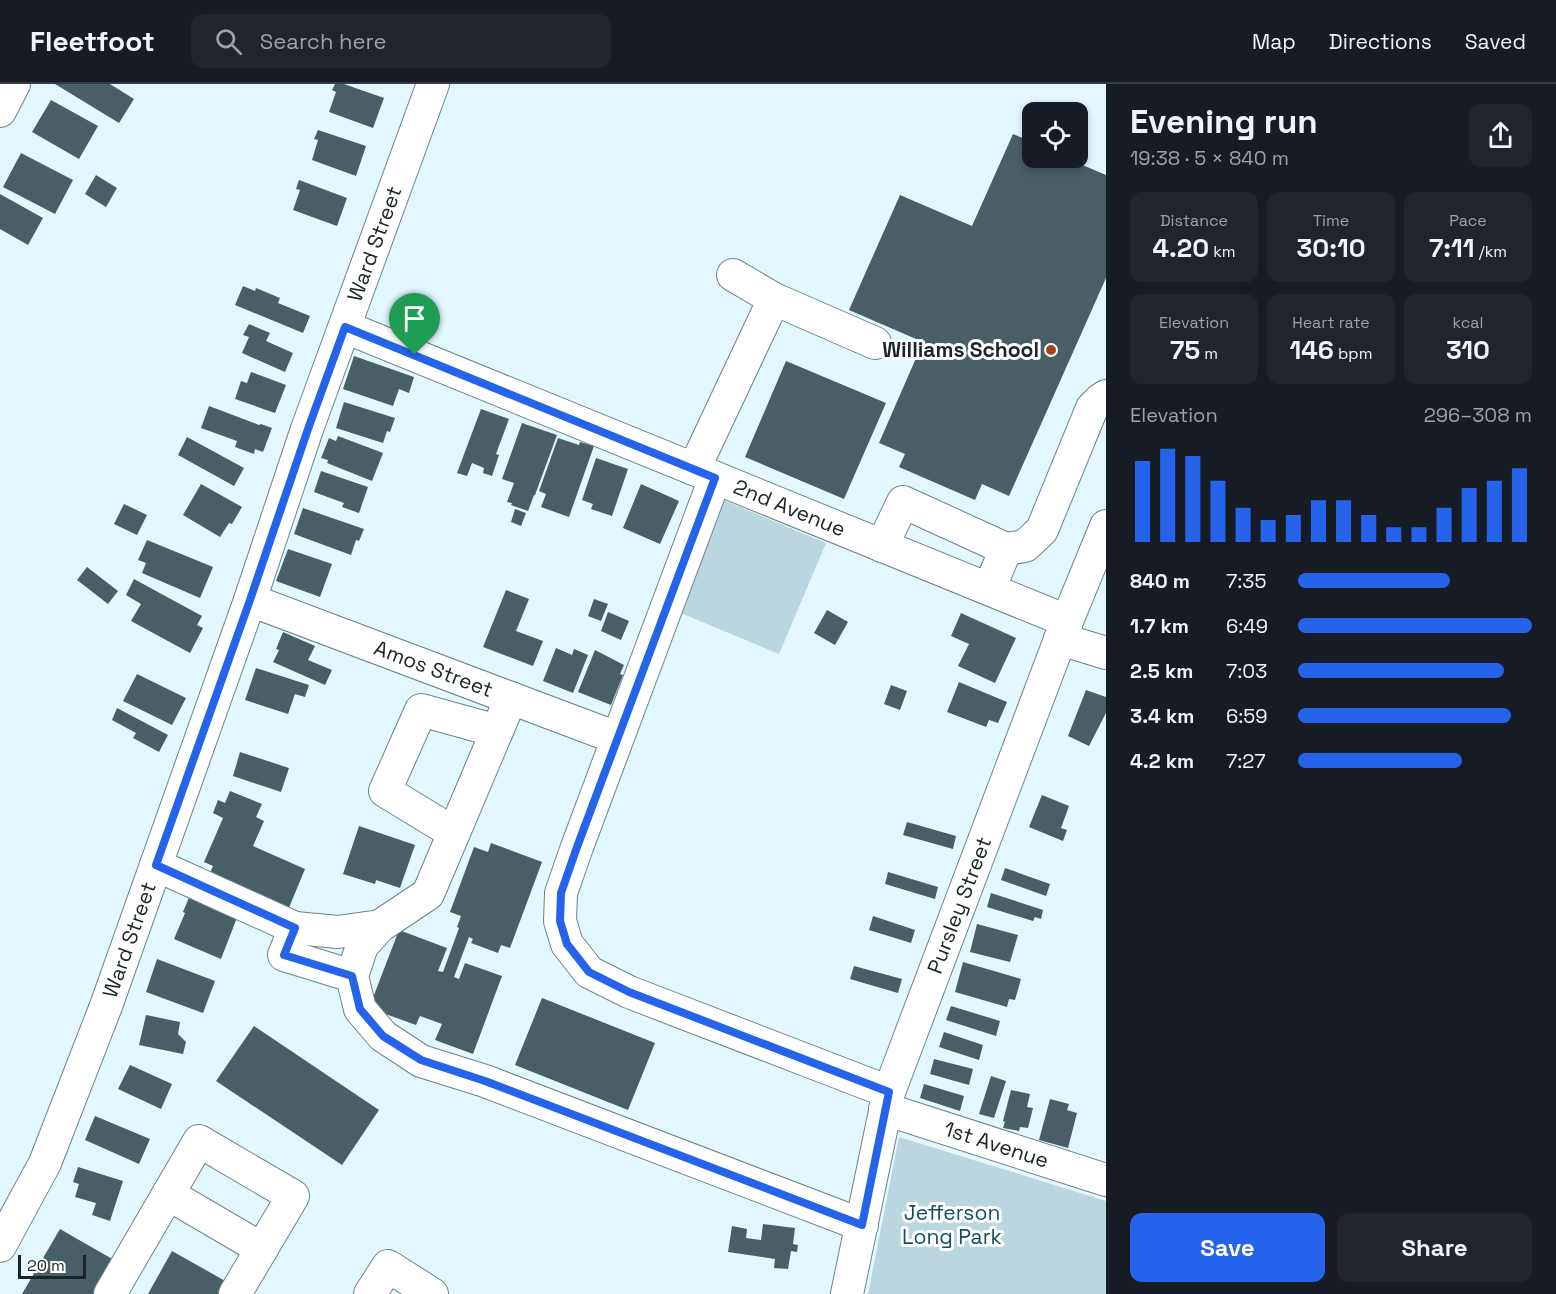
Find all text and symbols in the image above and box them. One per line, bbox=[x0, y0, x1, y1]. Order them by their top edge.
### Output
search box bbox=[191, 14, 611, 68]
text: Fleetfoot bbox=[30, 23, 155, 59]
icon: search bbox=[212, 25, 245, 58]
text: Search here bbox=[260, 27, 387, 55]
text: Map bbox=[1252, 28, 1296, 55]
text: Directions bbox=[1329, 28, 1432, 55]
text: Saved bbox=[1465, 28, 1526, 55]
text: Evening run bbox=[1130, 101, 1318, 143]
map controls bbox=[1022, 102, 1088, 168]
button: locate bbox=[1022, 102, 1088, 168]
button: share bbox=[1469, 104, 1532, 167]
text: 19:38 · 5 × 840 m bbox=[1130, 145, 1289, 171]
street label: Ward Street bbox=[341, 182, 408, 305]
text: Distance bbox=[1160, 210, 1228, 231]
text: Time bbox=[1313, 210, 1349, 231]
text: Pace bbox=[1449, 210, 1487, 231]
text: 4.20 bbox=[1152, 231, 1209, 265]
text: 30:10 bbox=[1296, 231, 1366, 265]
text: 7:11 bbox=[1429, 231, 1475, 265]
text: km bbox=[1209, 241, 1236, 262]
text: /km bbox=[1475, 241, 1507, 262]
pin bbox=[389, 293, 440, 355]
icon: arrive bbox=[398, 302, 431, 335]
text: Elevation bbox=[1159, 312, 1229, 333]
text: Heart rate bbox=[1292, 312, 1370, 333]
text: kcal bbox=[1453, 312, 1483, 333]
text: 75 bbox=[1170, 333, 1200, 367]
text: 146 bbox=[1290, 333, 1334, 367]
text: 310 bbox=[1446, 333, 1490, 367]
place label: Williams School bbox=[882, 336, 1039, 363]
marker: Williams School bbox=[1044, 343, 1058, 357]
text: m bbox=[1200, 343, 1218, 364]
text: bpm bbox=[1334, 343, 1372, 364]
text: Elevation bbox=[1130, 402, 1218, 428]
text: 296–308 m bbox=[1424, 402, 1532, 428]
street label: 2nd Avenue bbox=[730, 473, 850, 542]
text: 840 m bbox=[1130, 568, 1190, 594]
text: 7:35 bbox=[1226, 568, 1266, 594]
text: 1.7 km bbox=[1130, 613, 1189, 639]
text: 6:49 bbox=[1226, 613, 1268, 639]
street label: Amos Street bbox=[370, 634, 497, 703]
text: 2.5 km bbox=[1130, 658, 1193, 684]
text: 7:03 bbox=[1226, 658, 1267, 684]
text: 3.4 km bbox=[1130, 703, 1194, 729]
text: 6:59 bbox=[1226, 703, 1268, 729]
text: 4.2 km bbox=[1130, 748, 1194, 774]
text: 7:27 bbox=[1226, 748, 1266, 774]
street label: Pursley Street bbox=[921, 833, 997, 977]
street label: Ward Street bbox=[96, 878, 162, 1001]
street label: 1st Avenue bbox=[941, 1115, 1052, 1174]
park label: Jefferson Long Park bbox=[902, 1199, 1002, 1250]
button: Save bbox=[1130, 1213, 1325, 1282]
button: Share bbox=[1337, 1213, 1532, 1282]
scale bar bbox=[18, 1252, 86, 1280]
text: 20 m bbox=[27, 1255, 65, 1276]

